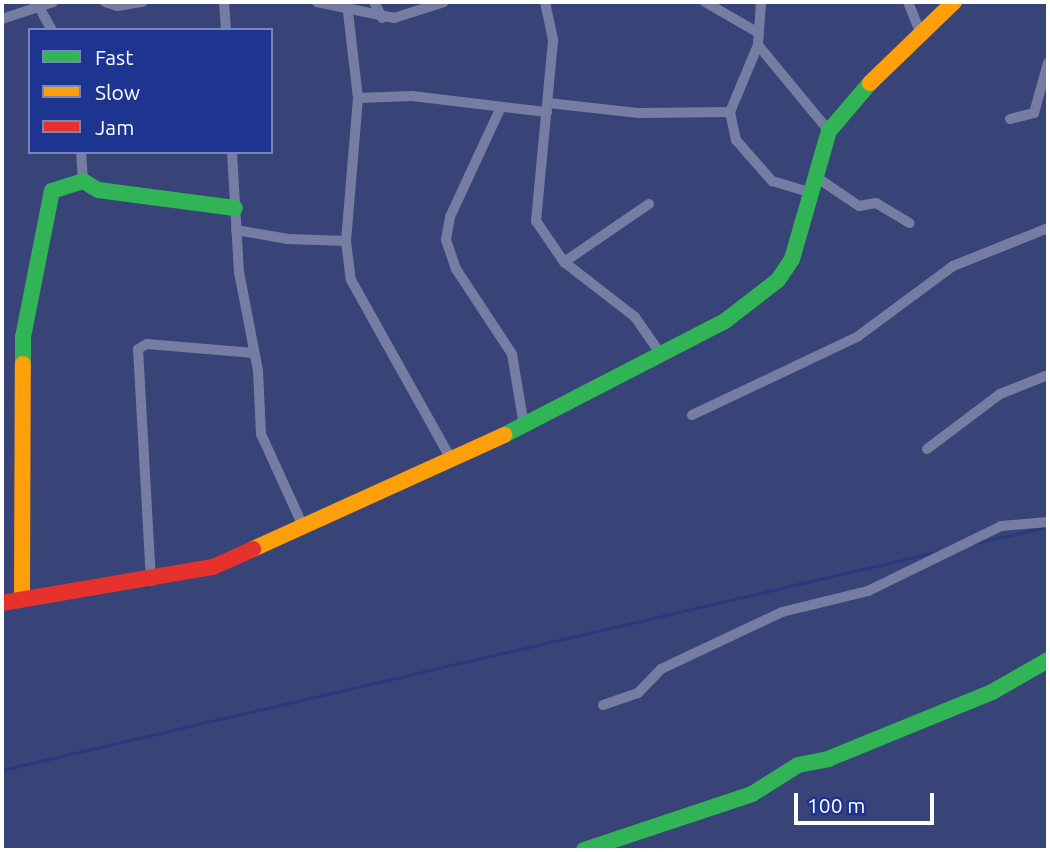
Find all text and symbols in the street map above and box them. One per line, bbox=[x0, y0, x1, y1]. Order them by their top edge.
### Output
legend bbox=[28, 28, 273, 154]
text: Fast bbox=[95, 45, 133, 69]
text: Slow bbox=[95, 80, 140, 104]
text: Jam bbox=[95, 115, 134, 139]
scale bar bbox=[798, 778, 938, 822]
text: 100 m bbox=[807, 793, 865, 817]

